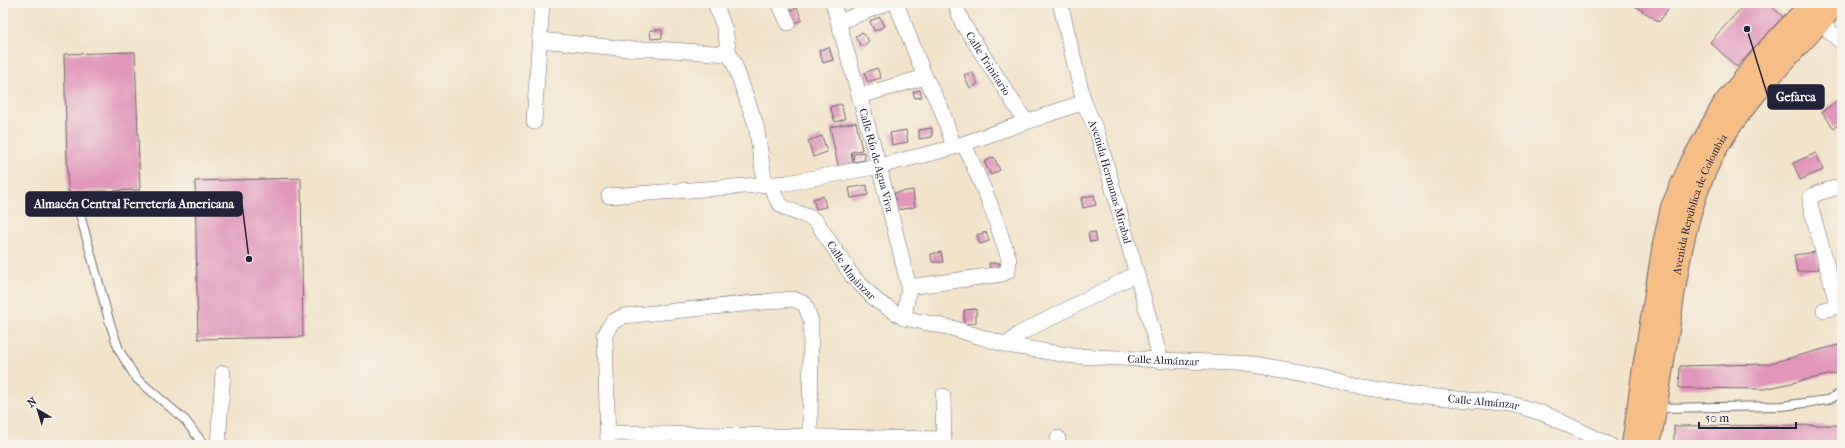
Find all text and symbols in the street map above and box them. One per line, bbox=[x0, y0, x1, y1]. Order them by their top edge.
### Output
street label: Calle Trinitario bbox=[963, 29, 1014, 98]
callout: Gefarca bbox=[1768, 85, 1824, 109]
text: Gefarca bbox=[1776, 90, 1816, 104]
street label: Calle Río de Agua Viva bbox=[856, 107, 897, 214]
street label: Avenida Hermanas Mirabal bbox=[1085, 117, 1134, 245]
street label: Avenida República de Colombia bbox=[1670, 131, 1730, 277]
callout: Almacén Central Ferretería Americana bbox=[26, 192, 242, 216]
text: Almacén Central Ferretería Americana bbox=[33, 197, 234, 211]
street label: Calle Almánzar bbox=[824, 238, 879, 303]
street label: Calle Almánzar bbox=[1127, 352, 1200, 368]
north arrow bbox=[18, 390, 58, 430]
street label: Calle Almánzar bbox=[1447, 392, 1521, 412]
text: N bbox=[25, 394, 40, 410]
scale bar bbox=[1699, 404, 1796, 430]
text: 50 m bbox=[1705, 411, 1729, 425]

